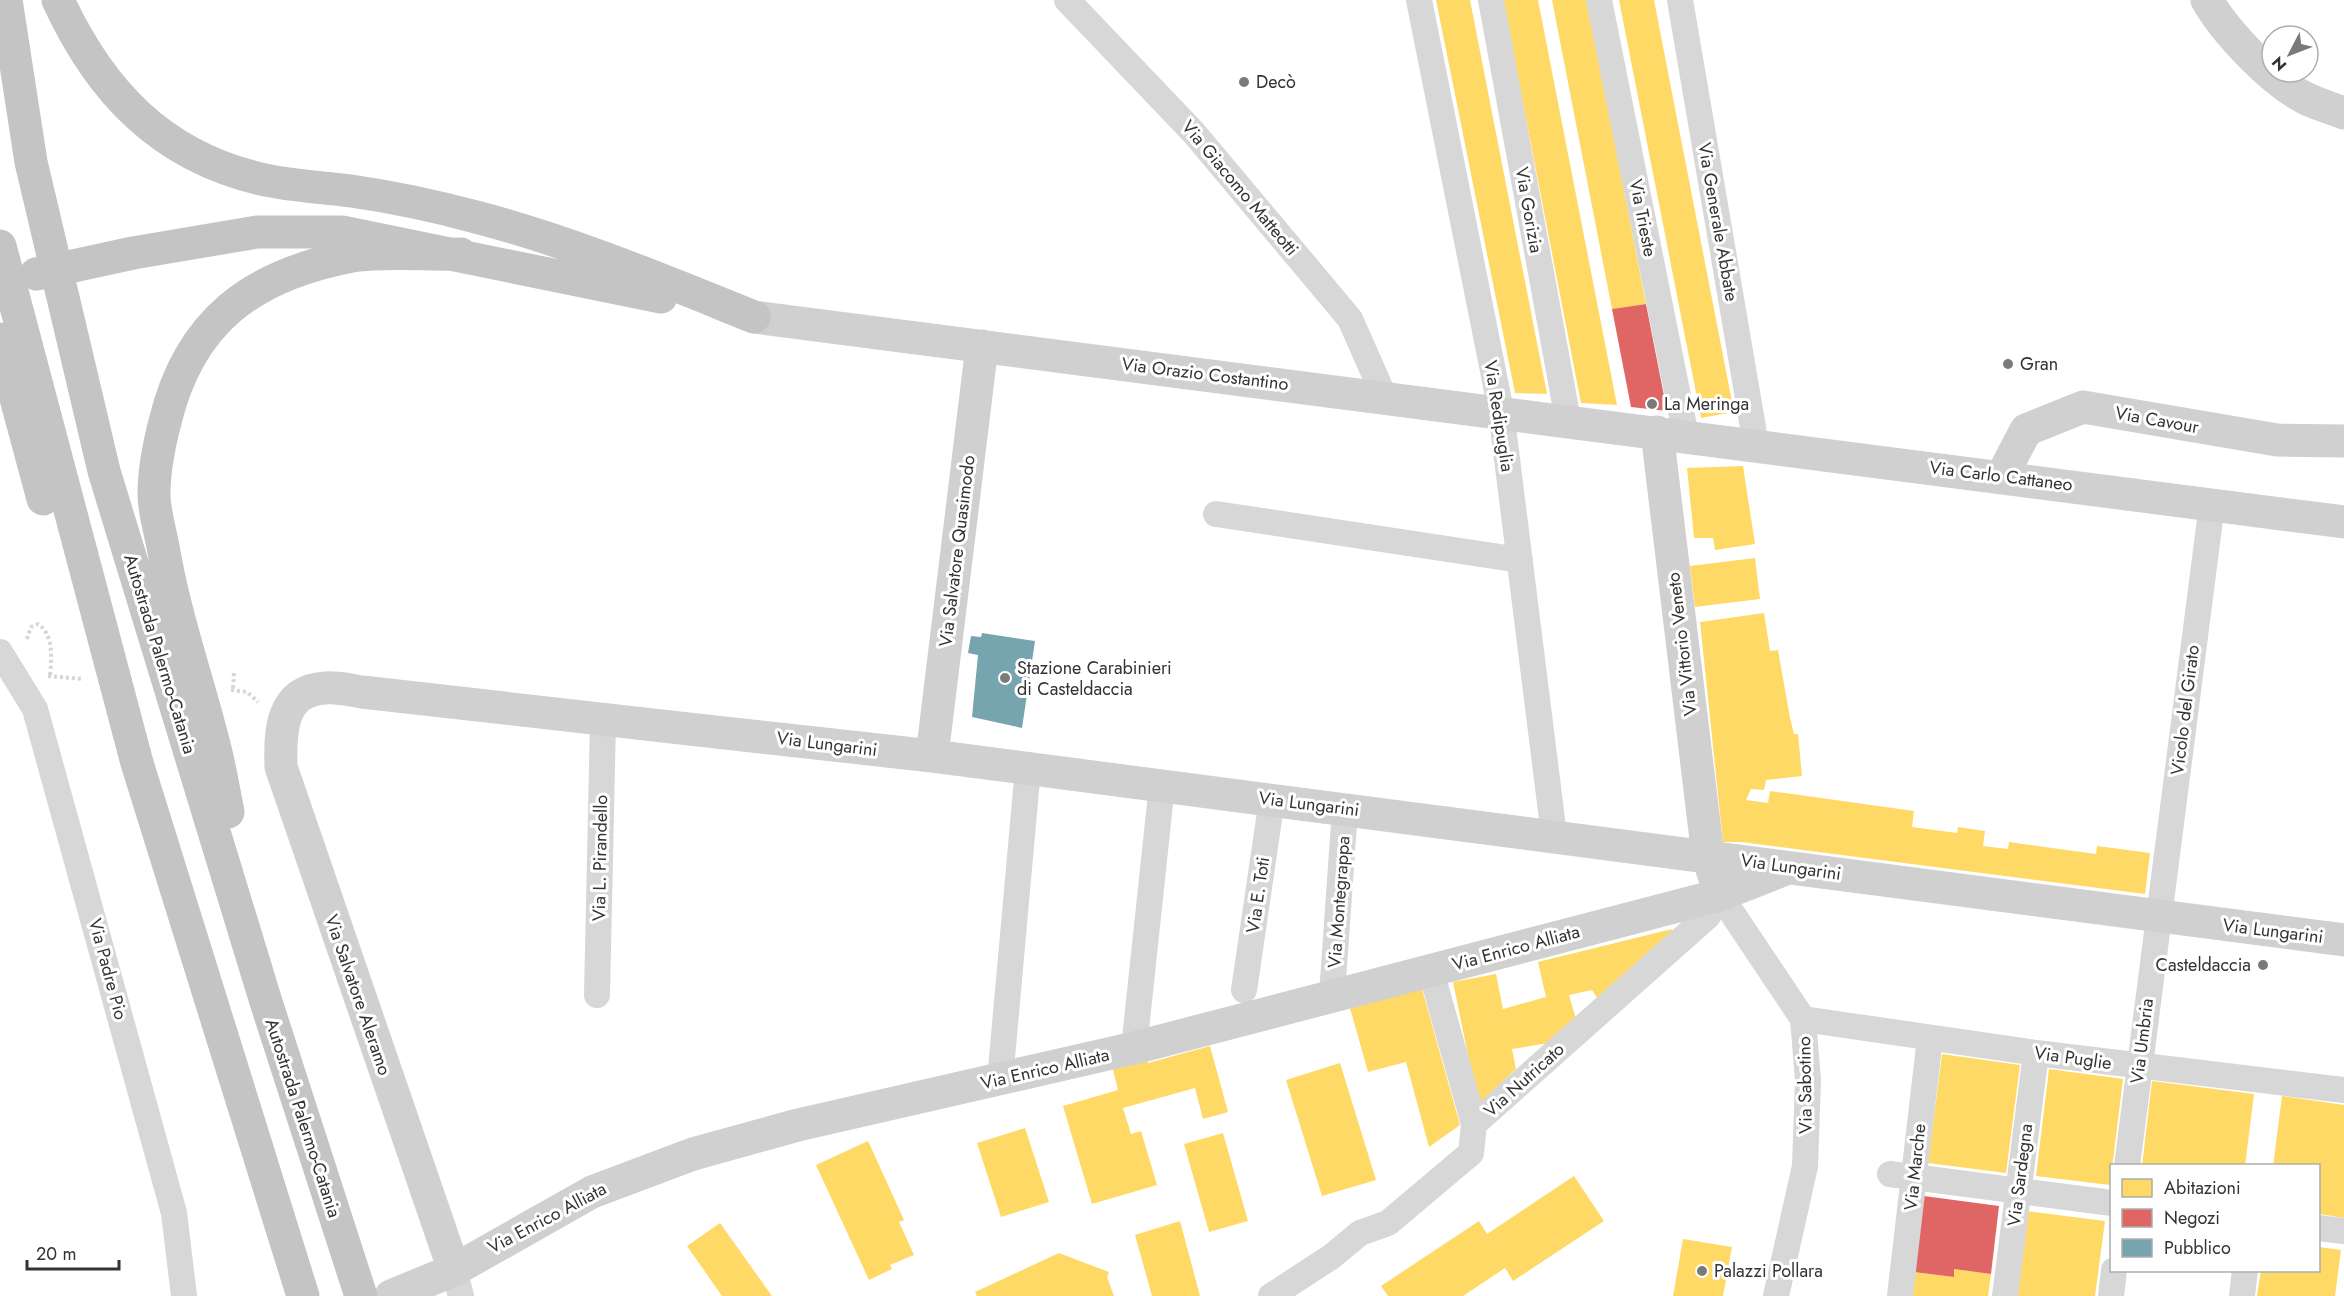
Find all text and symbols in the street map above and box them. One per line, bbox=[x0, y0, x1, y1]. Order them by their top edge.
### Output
north arrow bbox=[2260, 24, 2320, 84]
text: N bbox=[2266, 51, 2292, 76]
place label: Decò bbox=[1256, 69, 1296, 95]
marker: Decò bbox=[1237, 75, 1251, 89]
street label: Via Giacomo Matteotti bbox=[1175, 115, 1305, 261]
street label: Via Generale Abbate bbox=[1691, 141, 1745, 303]
street label: Via Gorizia bbox=[1509, 165, 1549, 255]
street label: Via Trieste bbox=[1623, 177, 1663, 259]
street label: Via Orazio Costantino bbox=[1120, 351, 1290, 397]
place label: Gran bbox=[2020, 351, 2058, 377]
marker: Gran bbox=[2001, 357, 2015, 371]
street label: Via Redipuglia bbox=[1477, 358, 1521, 474]
place label: La Meringa bbox=[1664, 391, 1749, 417]
marker: La Meringa bbox=[1645, 397, 1659, 411]
street label: Via Cavour bbox=[2113, 400, 2202, 440]
street label: Via Salvatore Quasimodo bbox=[932, 454, 982, 648]
street label: Via Carlo Cattaneo bbox=[1928, 454, 2074, 498]
street label: Autostrada Palermo-Catania bbox=[117, 551, 203, 757]
street label: Via Vittorio Veneto bbox=[1660, 571, 1704, 717]
street label: Vicolo del Girato bbox=[2164, 643, 2206, 777]
place label: Stazione Carabinieri di Casteldaccia bbox=[1017, 655, 1172, 702]
marker: Stazione Carabinieri di Casteldaccia bbox=[998, 671, 1012, 685]
street label: Via Lungarini bbox=[775, 725, 879, 763]
street label: Via Lungarini bbox=[1257, 785, 1361, 823]
street label: Via L. Pirandello bbox=[586, 794, 614, 921]
street label: Via Montegrappa bbox=[1321, 835, 1357, 969]
street label: Via Lungarini bbox=[1739, 847, 1843, 887]
street label: Via E. Toti bbox=[1240, 855, 1276, 935]
street label: Via Salvatore Aleramo bbox=[318, 911, 398, 1079]
street label: Via Lungarini bbox=[2221, 912, 2325, 950]
street label: Via Padre Pio bbox=[82, 915, 134, 1023]
street label: Via Enrico Alliata bbox=[1449, 918, 1583, 978]
place label: Casteldaccia bbox=[2156, 952, 2251, 978]
marker: Casteldaccia bbox=[2256, 958, 2270, 972]
street label: Via Umbria bbox=[2124, 997, 2160, 1085]
street label: Autostrada Palermo-Catania bbox=[259, 1015, 347, 1221]
street label: Via Sabotino bbox=[1791, 1036, 1819, 1134]
street label: Via Nutricato bbox=[1478, 1037, 1570, 1123]
street label: Via Puglie bbox=[2033, 1040, 2113, 1076]
street label: Via Enrico Alliata bbox=[978, 1042, 1112, 1096]
street label: Via Marche bbox=[1898, 1122, 1932, 1212]
street label: Via Sardegna bbox=[2001, 1122, 2039, 1228]
legend bbox=[2110, 1164, 2320, 1272]
text: Abitazioni bbox=[2164, 1175, 2241, 1201]
street label: Via Enrico Alliata bbox=[483, 1176, 611, 1260]
text: Negozi bbox=[2164, 1205, 2220, 1231]
scale bar bbox=[27, 1233, 118, 1271]
text: Pubblico bbox=[2164, 1235, 2231, 1261]
text: 20 m bbox=[36, 1241, 76, 1267]
place label: Palazzi Pollara bbox=[1714, 1258, 1823, 1284]
marker: Palazzi Pollara bbox=[1695, 1264, 1709, 1278]

